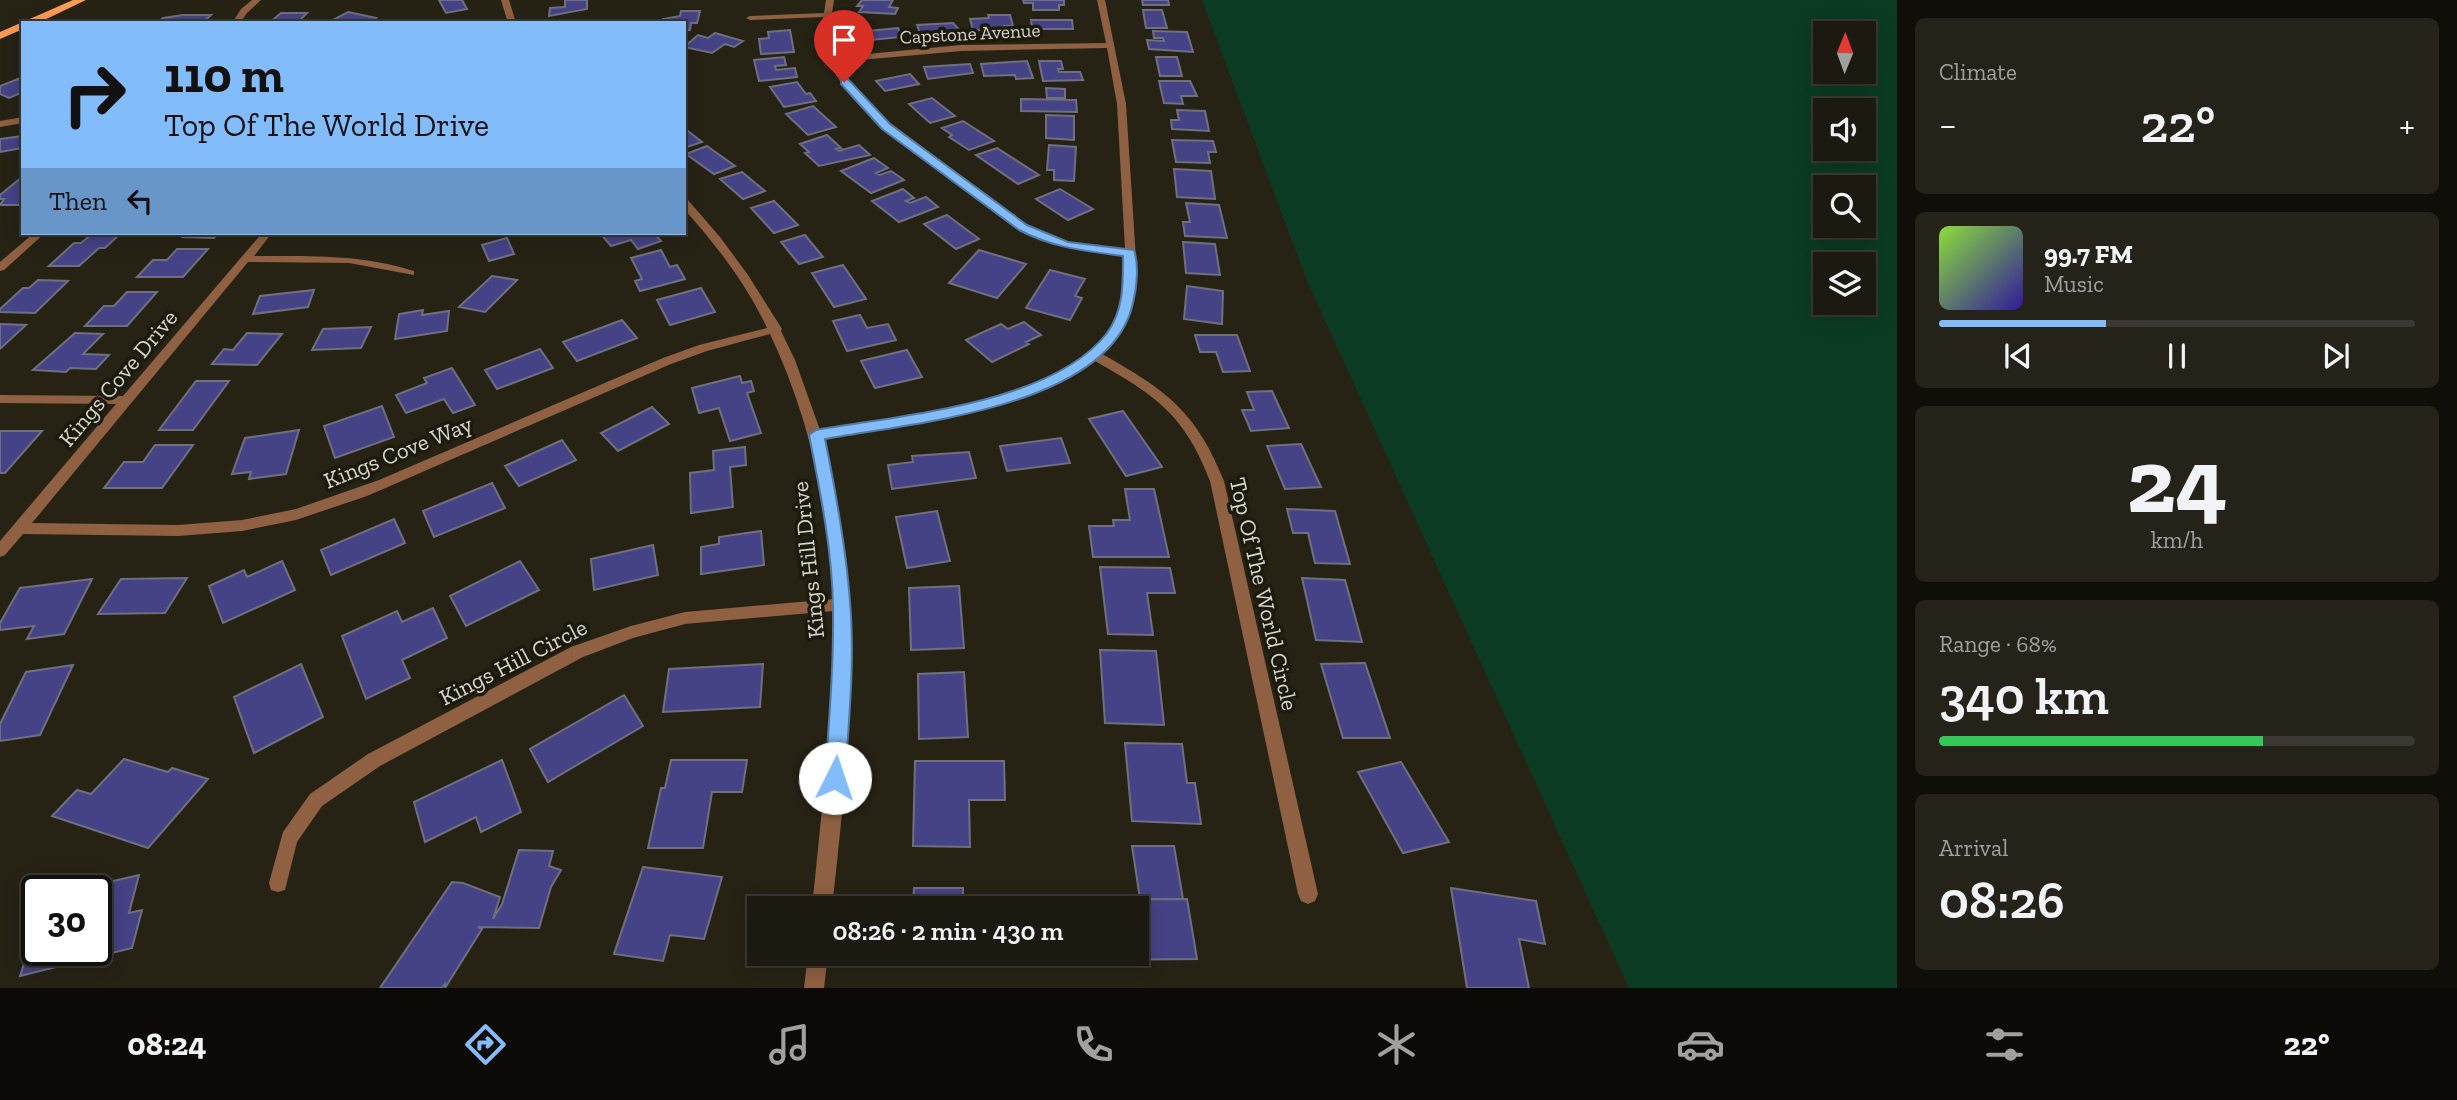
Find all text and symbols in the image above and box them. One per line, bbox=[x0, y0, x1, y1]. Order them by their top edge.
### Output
pin bbox=[814, 10, 874, 82]
street label: Capstone Avenue bbox=[899, 18, 1041, 49]
icon: arrive bbox=[825, 21, 863, 59]
north arrow bbox=[1813, 21, 1876, 84]
map controls bbox=[1813, 21, 1876, 315]
text: 110 m bbox=[164, 46, 284, 105]
icon: right bbox=[49, 49, 140, 140]
text: Climate bbox=[1939, 58, 2017, 86]
text: 22° bbox=[2141, 93, 2215, 155]
button: sound bbox=[1813, 98, 1876, 161]
text: − bbox=[1939, 102, 1957, 148]
text: + bbox=[2399, 102, 2415, 148]
text: Top Of The World Drive bbox=[164, 106, 489, 144]
button: search bbox=[1813, 175, 1876, 238]
icon: left bbox=[121, 182, 159, 220]
text: Then bbox=[49, 185, 107, 217]
text: 99.7 FM bbox=[2044, 238, 2133, 270]
button: layers bbox=[1813, 252, 1876, 315]
text: Music bbox=[2044, 270, 2104, 298]
street label: Kings Cove Drive bbox=[53, 304, 183, 452]
icon: previous bbox=[1999, 337, 2037, 375]
icon: pause bbox=[2158, 337, 2196, 375]
icon: next bbox=[2317, 337, 2355, 375]
street label: Kings Cove Way bbox=[320, 409, 477, 495]
text: 24 bbox=[2127, 426, 2227, 535]
street label: Top Of The World Circle bbox=[1224, 475, 1304, 713]
street label: Kings Hill Drive bbox=[786, 480, 830, 640]
text: km/h bbox=[2151, 526, 2203, 554]
street label: Kings Hill Circle bbox=[434, 613, 592, 711]
text: Range · 68% bbox=[1939, 630, 2057, 658]
text: 340 km bbox=[1939, 665, 2109, 727]
position arrow bbox=[798, 741, 872, 815]
text: Arrival bbox=[1939, 834, 2008, 862]
text: 08:26 bbox=[1939, 869, 2065, 931]
speed limit sign: 30 bbox=[21, 875, 112, 966]
text: 08:26 · 2 min · 430 m bbox=[833, 915, 1063, 947]
icon: directions bbox=[461, 1020, 510, 1069]
icon: music bbox=[765, 1020, 814, 1069]
icon: phone bbox=[1069, 1020, 1118, 1069]
icon: climate bbox=[1372, 1020, 1421, 1069]
icon: car bbox=[1676, 1020, 1725, 1069]
icon: filters bbox=[1980, 1020, 2029, 1069]
text: 08:24 bbox=[127, 1025, 206, 1063]
text: 22° bbox=[2284, 1025, 2330, 1063]

